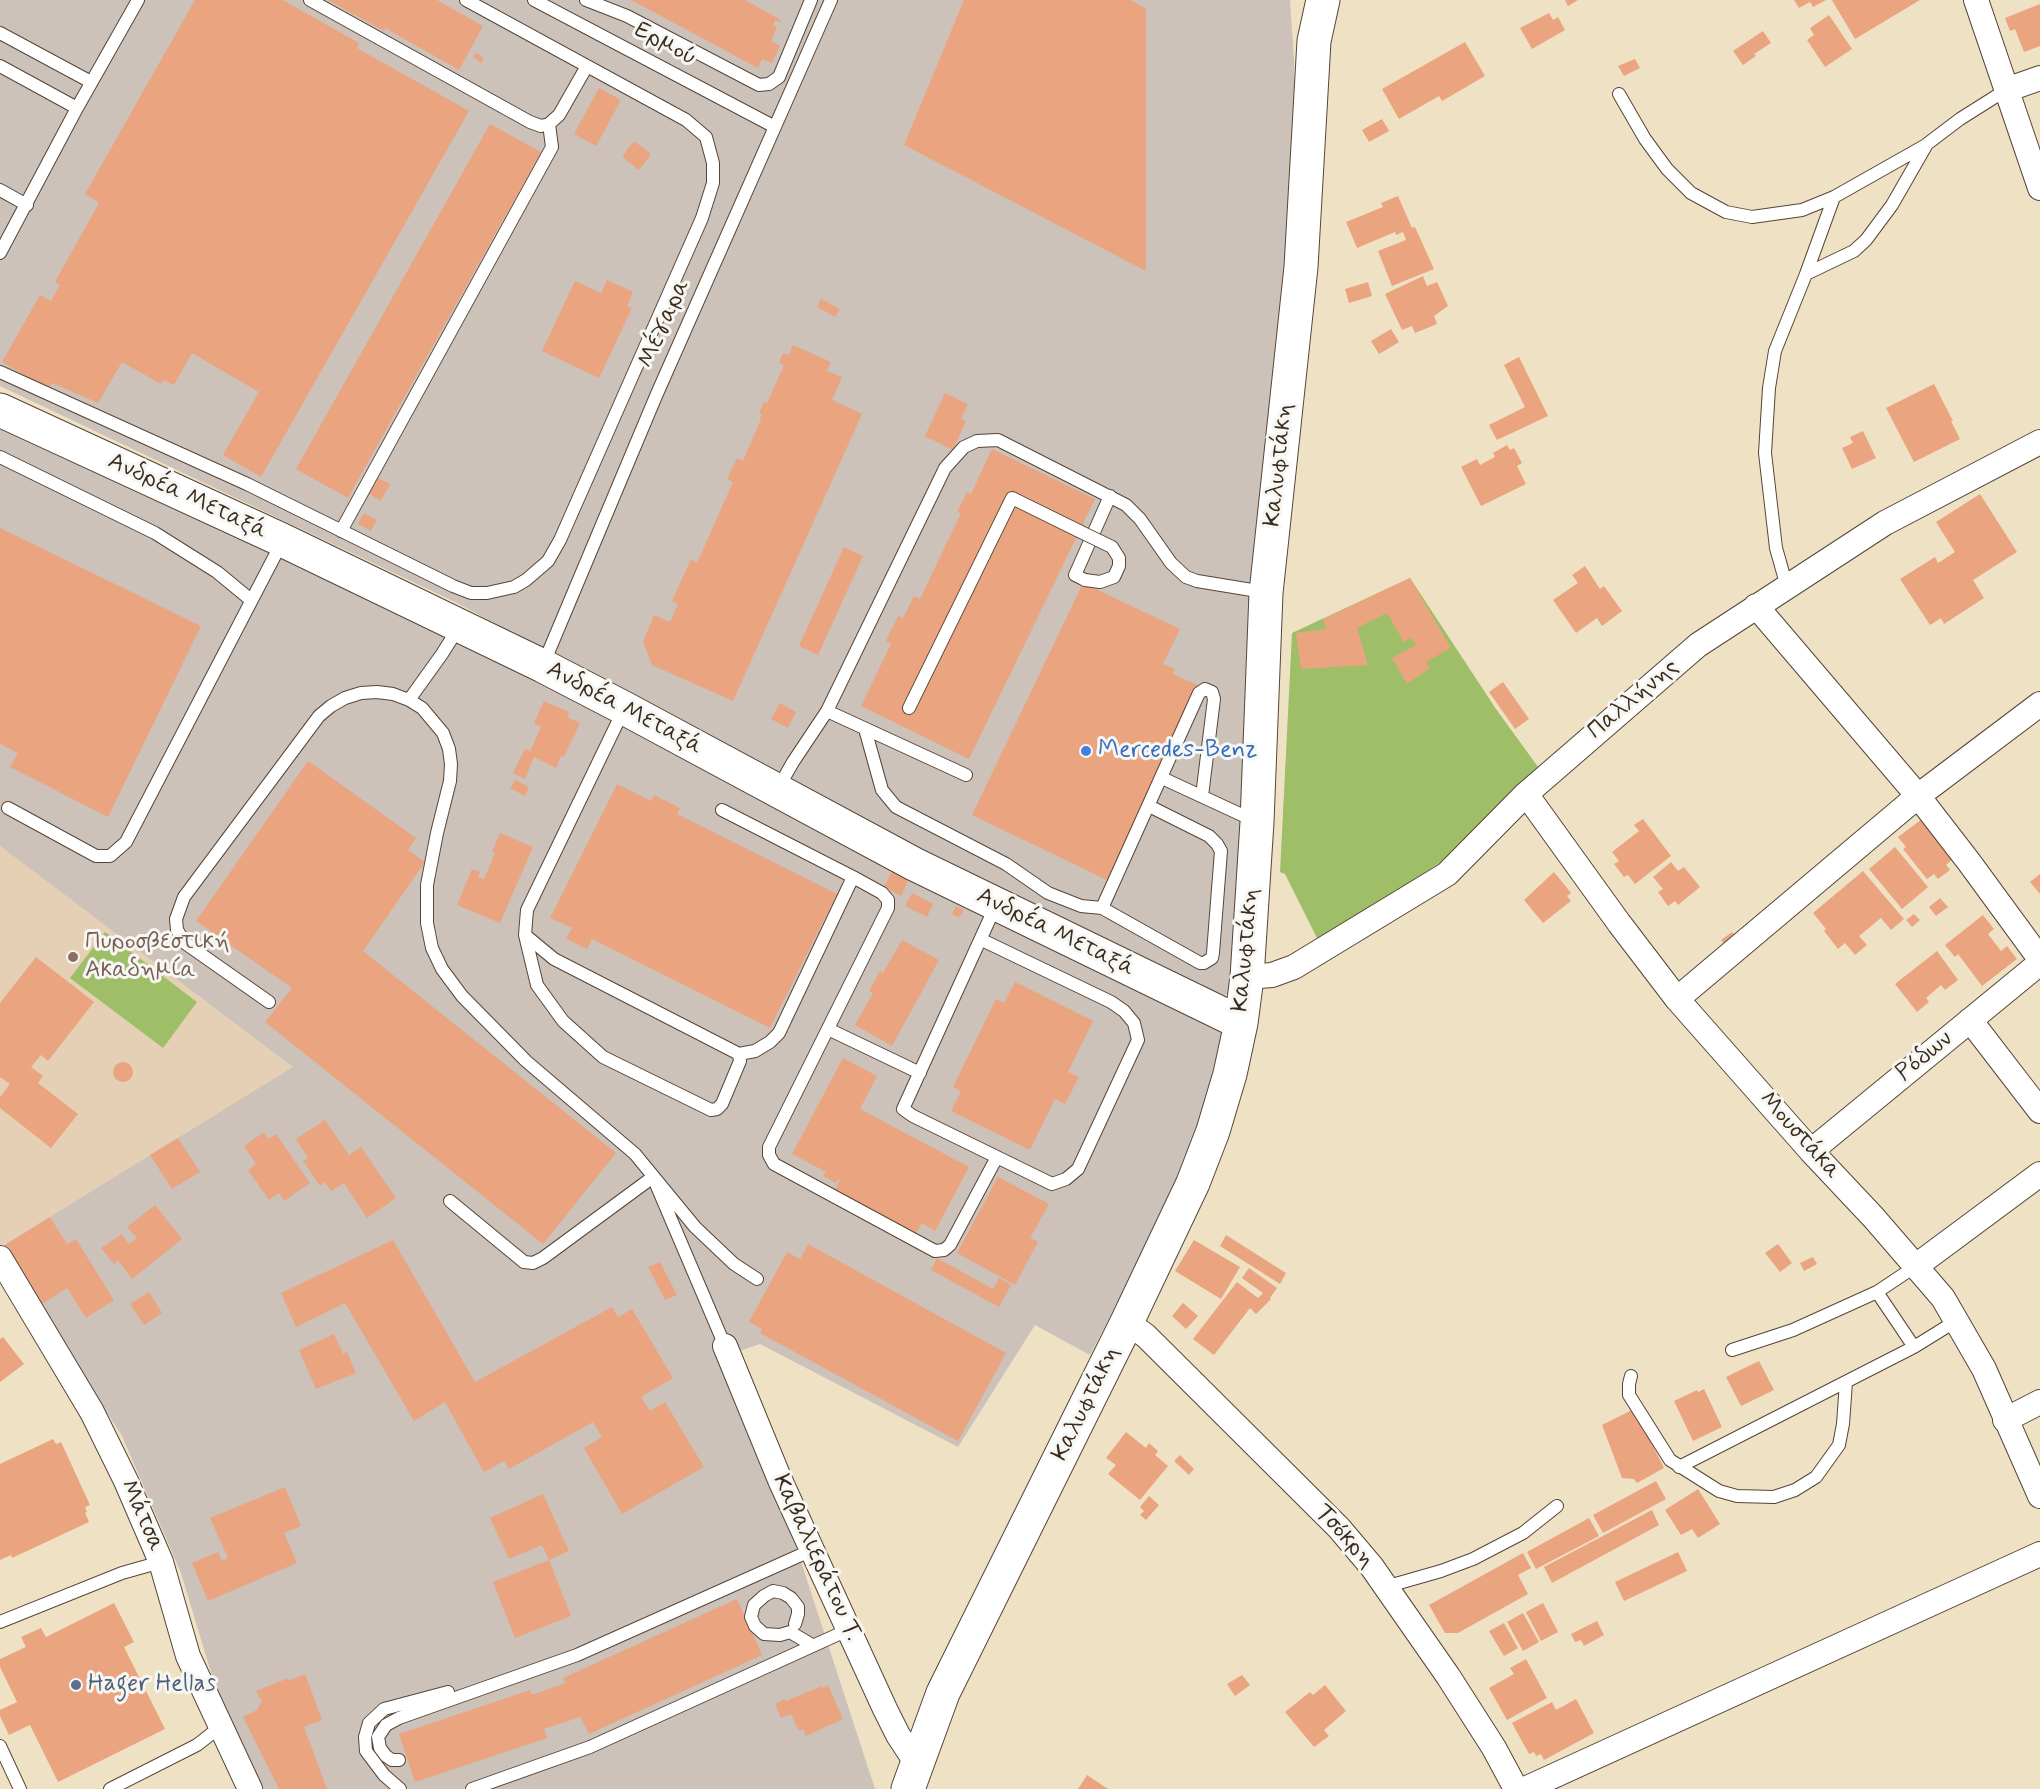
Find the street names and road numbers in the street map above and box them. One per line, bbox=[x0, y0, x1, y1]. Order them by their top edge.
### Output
street label: Ερμού bbox=[629, 17, 701, 73]
street label: Μέγαρα bbox=[633, 275, 697, 373]
street label: Καλυφτάκη bbox=[1259, 402, 1301, 528]
street label: Ανδρέα Μεταξά bbox=[103, 448, 271, 546]
street label: Παλλήνης bbox=[1583, 654, 1685, 746]
street label: Ανδρέα Μεταξά bbox=[541, 656, 707, 762]
street label: Ανδρέα Μεταξά bbox=[971, 882, 1139, 984]
street label: Καλυφτάκη bbox=[1227, 887, 1267, 1013]
street label: Ρόδων bbox=[1891, 1026, 1959, 1088]
street label: Μουστάκα bbox=[1752, 1086, 1846, 1186]
street label: Καλυφτάκη bbox=[1047, 1342, 1127, 1466]
street label: Καβαλιεράτου Τ. bbox=[765, 1470, 867, 1646]
street label: Μάτσα bbox=[112, 1476, 170, 1556]
street label: Τσόκρη bbox=[1308, 1499, 1380, 1575]

